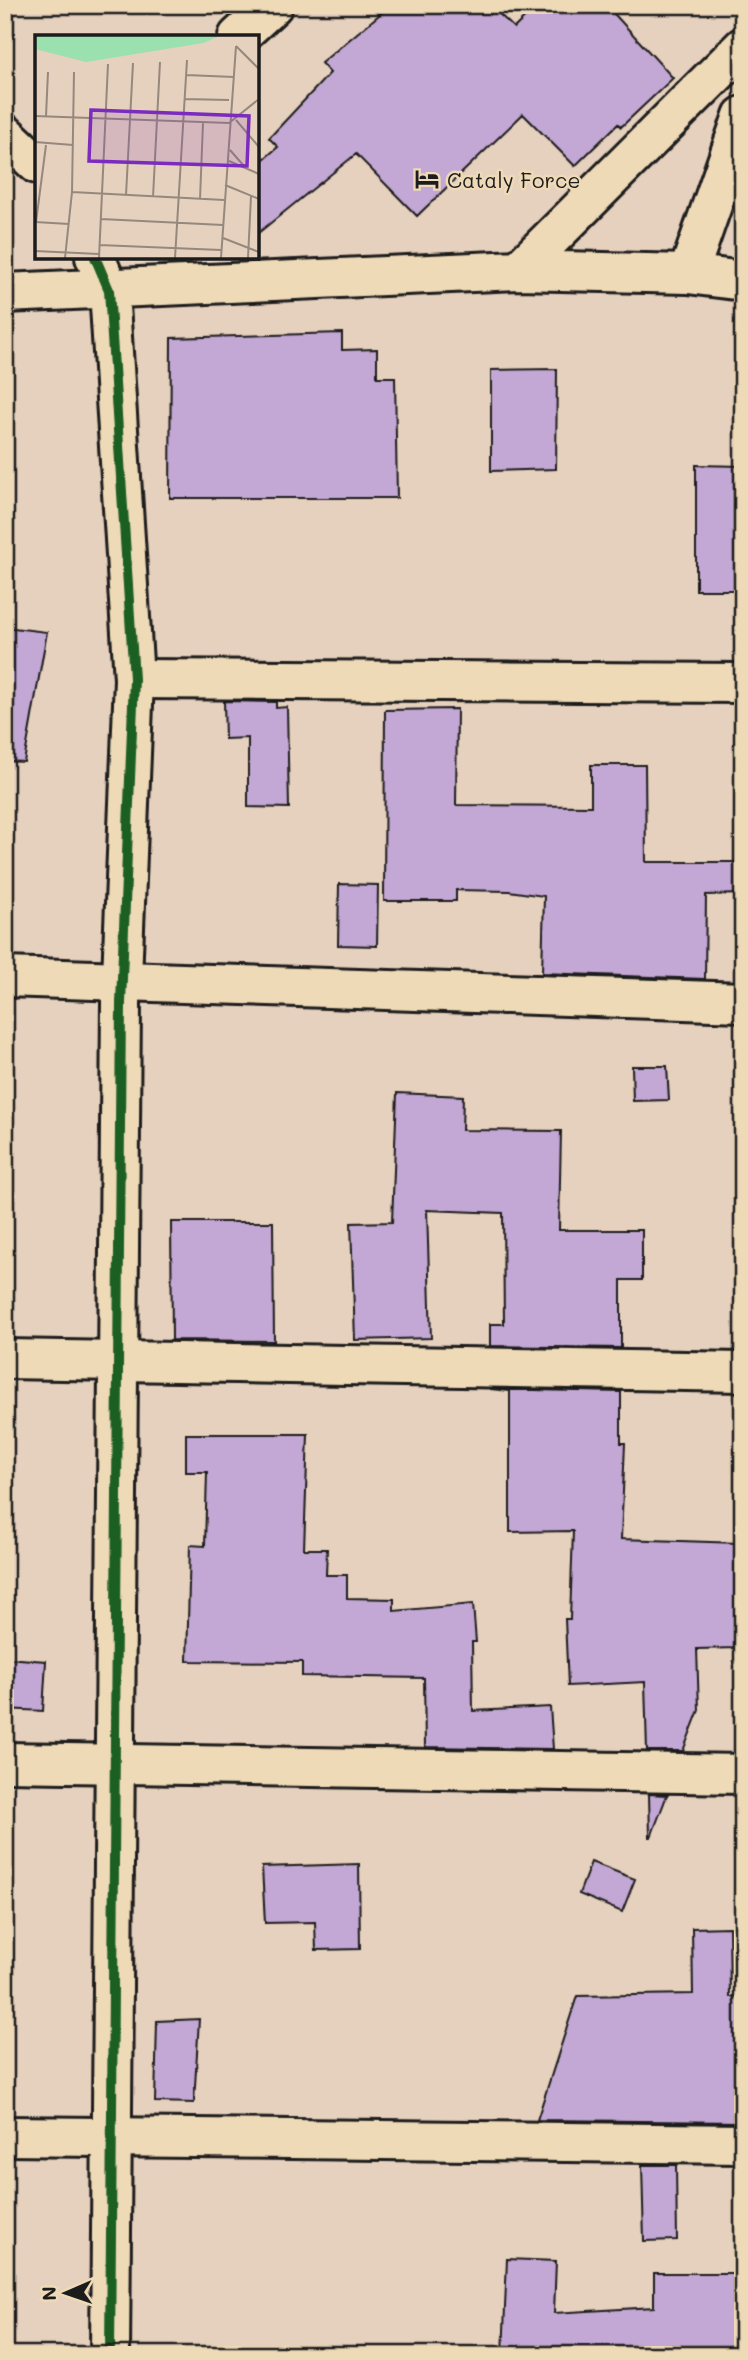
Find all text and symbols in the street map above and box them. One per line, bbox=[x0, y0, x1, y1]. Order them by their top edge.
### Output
inset map bbox=[35, 35, 259, 259]
hotel icon: Cataly Force bbox=[413, 165, 441, 193]
place label: Cataly Force bbox=[447, 166, 580, 193]
north arrow bbox=[32, 2258, 102, 2328]
text: N bbox=[36, 2286, 61, 2301]

